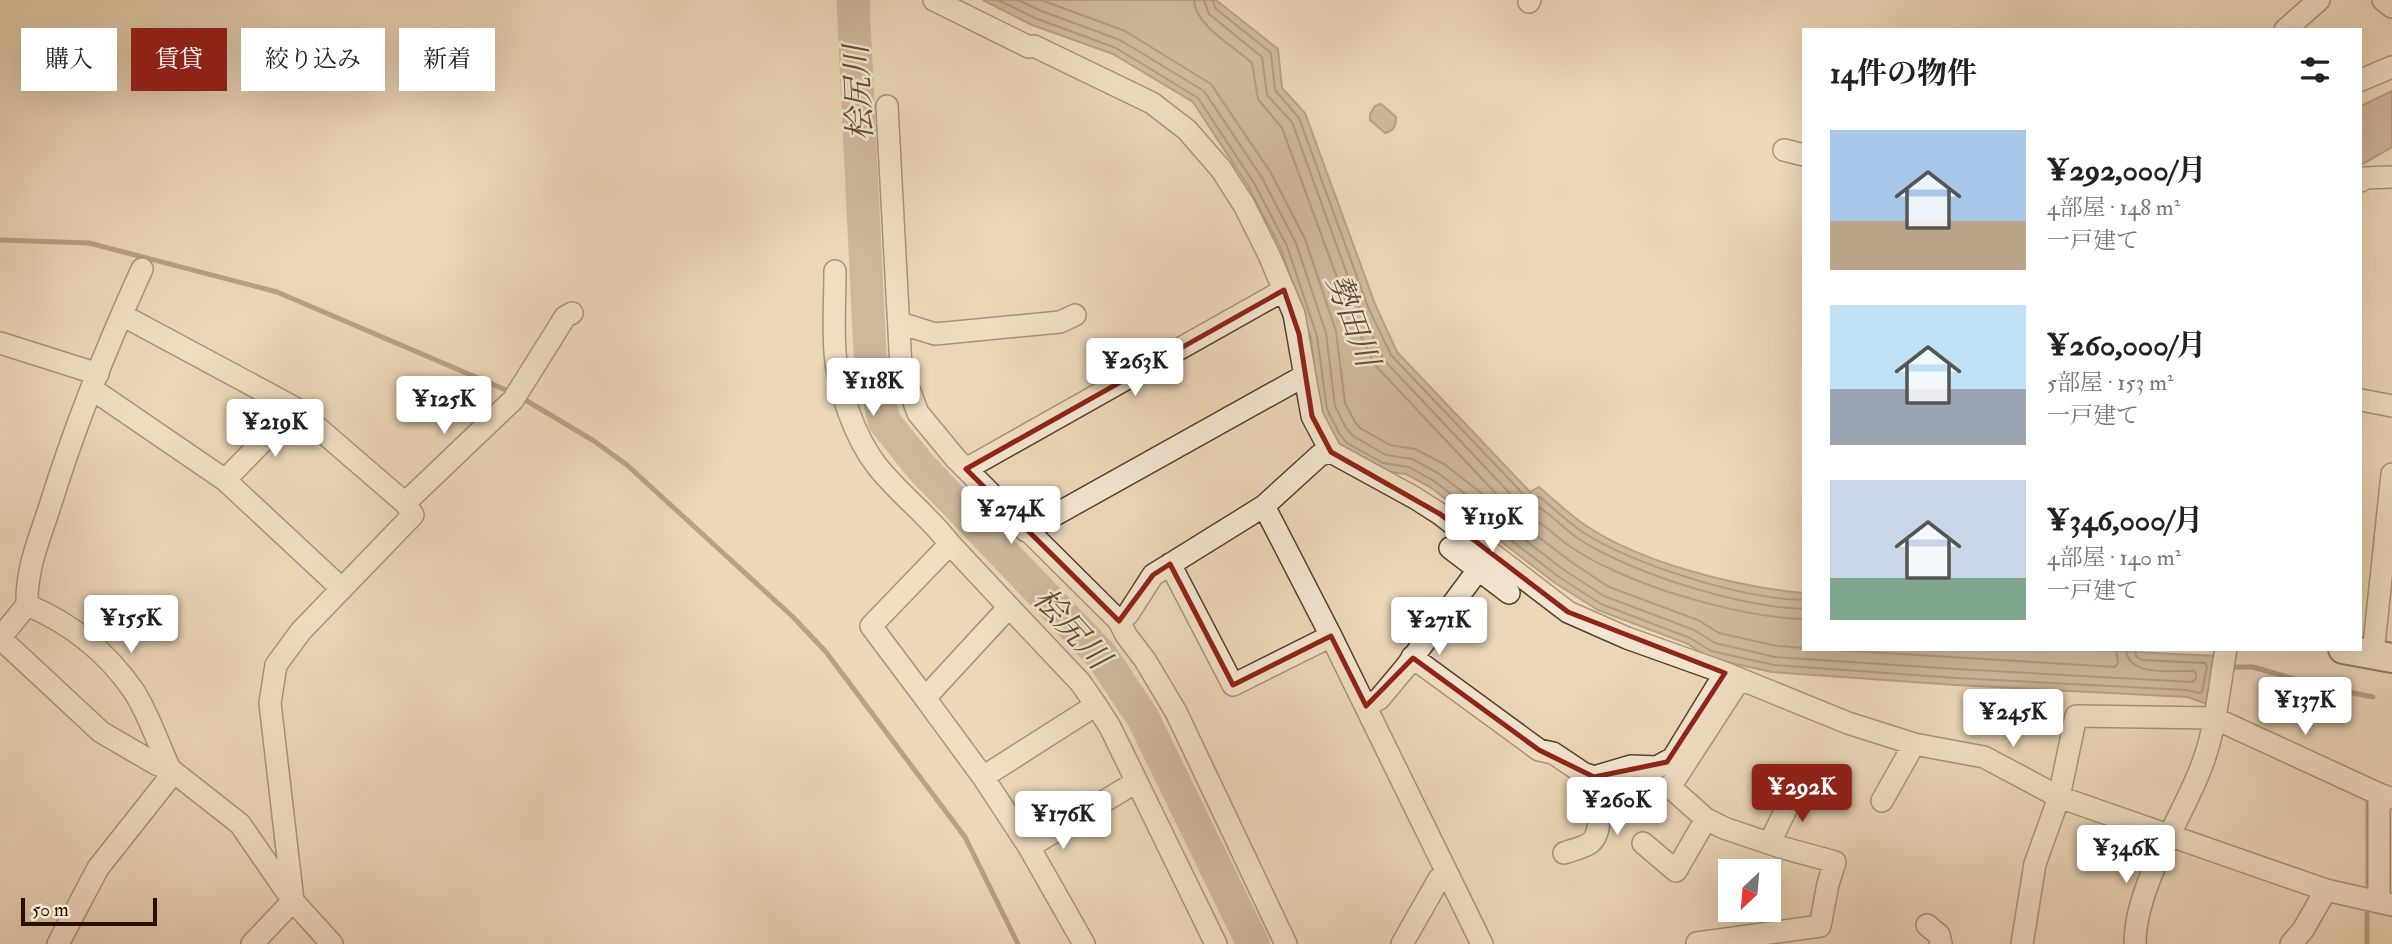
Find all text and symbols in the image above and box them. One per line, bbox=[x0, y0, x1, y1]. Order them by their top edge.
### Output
chip: 購入 bbox=[21, 28, 117, 91]
chip: 賃貸 bbox=[131, 28, 227, 91]
chip: 絞り込み bbox=[241, 28, 385, 91]
chip: 新着 bbox=[399, 28, 495, 91]
water label: 桧尻川 bbox=[836, 41, 881, 142]
icon: filters bbox=[2296, 51, 2334, 89]
text: 14件の物件 bbox=[1830, 55, 1977, 92]
text: ¥292,000/月 bbox=[2047, 152, 2206, 189]
icon: home bbox=[1886, 158, 1970, 242]
text: 4部屋 · 148 m² bbox=[2047, 193, 2180, 222]
text: 一戸建て bbox=[2047, 226, 2139, 255]
water label: 勢田川 bbox=[1317, 268, 1388, 375]
text: ¥260,000/月 bbox=[2047, 327, 2206, 364]
icon: home bbox=[1886, 333, 1970, 417]
pin: ¥263K bbox=[1086, 338, 1184, 398]
text: ¥263K bbox=[1102, 346, 1168, 375]
pin: ¥118K bbox=[824, 358, 922, 418]
text: ¥118K bbox=[843, 366, 903, 395]
text: 5部屋 · 153 m² bbox=[2047, 368, 2174, 397]
pin: ¥125K bbox=[395, 376, 493, 436]
text: ¥125K bbox=[412, 384, 476, 413]
pin: ¥219K bbox=[226, 400, 324, 459]
text: 一戸建て bbox=[2047, 401, 2139, 430]
text: ¥219K bbox=[243, 407, 307, 436]
pin: ¥274K bbox=[962, 486, 1060, 546]
text: ¥274K bbox=[977, 494, 1045, 523]
pin: ¥119K bbox=[1443, 494, 1541, 554]
text: ¥119K bbox=[1461, 502, 1523, 531]
text: ¥346,000/月 bbox=[2047, 502, 2203, 539]
icon: home bbox=[1886, 508, 1970, 592]
text: 4部屋 · 140 m² bbox=[2047, 543, 2181, 572]
text: 一戸建て bbox=[2047, 576, 2139, 605]
water label: 桧尻川 bbox=[1024, 580, 1120, 680]
pin: ¥155K bbox=[82, 596, 180, 655]
pin: ¥271K bbox=[1390, 598, 1488, 657]
text: ¥155K bbox=[100, 603, 162, 632]
text: ¥271K bbox=[1407, 605, 1471, 634]
pin: ¥137K bbox=[2256, 678, 2354, 737]
text: ¥137K bbox=[2275, 685, 2335, 714]
pin: ¥245K bbox=[1964, 690, 2062, 749]
text: ¥245K bbox=[1979, 697, 2047, 726]
pin: ¥292K bbox=[1753, 764, 1851, 824]
text: ¥292K bbox=[1768, 772, 1836, 801]
pin: ¥260K bbox=[1568, 778, 1666, 837]
text: ¥260K bbox=[1583, 785, 1651, 814]
pin: ¥176K bbox=[1014, 792, 1112, 851]
text: ¥176K bbox=[1031, 799, 1095, 828]
pin: ¥346K bbox=[2077, 826, 2175, 885]
text: ¥346K bbox=[2093, 833, 2159, 862]
north arrow bbox=[1718, 859, 1782, 922]
map controls bbox=[1718, 859, 1781, 922]
scale bar bbox=[21, 895, 158, 927]
text: 50 m bbox=[32, 898, 69, 922]

